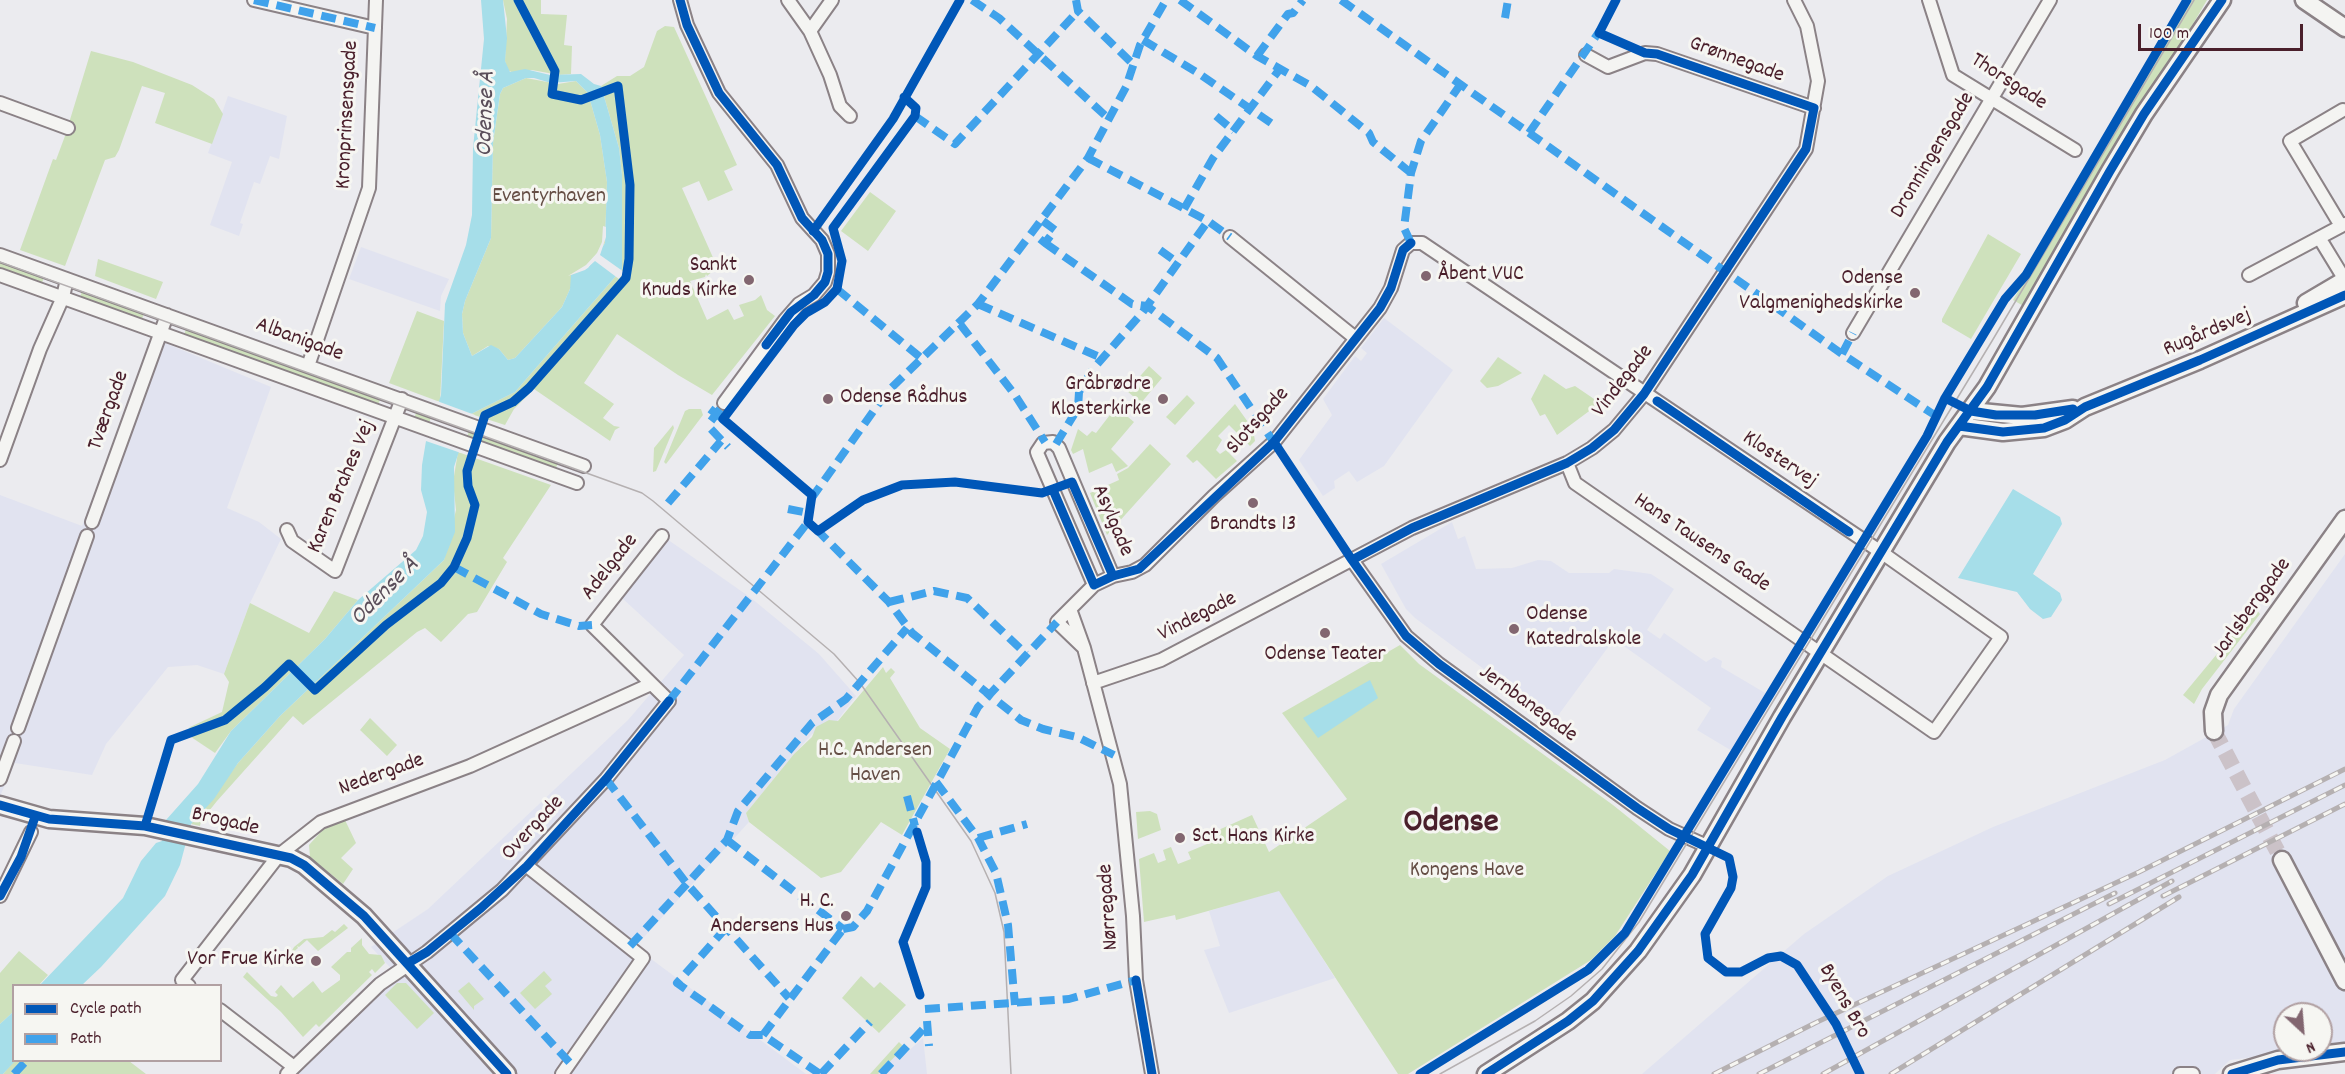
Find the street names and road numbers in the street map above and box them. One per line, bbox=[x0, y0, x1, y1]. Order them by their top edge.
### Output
street label: Grønnegade bbox=[1685, 32, 1787, 90]
street label: Kronprinsensgade bbox=[332, 40, 366, 190]
street label: Thorsgade bbox=[1965, 48, 2051, 118]
street label: Dronningensgade bbox=[1886, 88, 1982, 224]
street label: Rugårdsvej bbox=[2160, 304, 2256, 364]
street label: Albanigade bbox=[252, 313, 346, 369]
street label: Vindegade bbox=[1588, 340, 1660, 424]
street label: Tværgade bbox=[83, 368, 137, 454]
street label: Slotsgade bbox=[1222, 383, 1296, 461]
street label: Karen Brahes Vej bbox=[303, 416, 383, 558]
street label: Klostervej bbox=[1736, 426, 1822, 496]
street label: Asylgade bbox=[1084, 481, 1138, 561]
street label: Hans Tausens Gade bbox=[1628, 488, 1774, 600]
street label: Adelgade bbox=[577, 529, 645, 607]
street label: Jarlsberggade bbox=[2208, 554, 2298, 664]
street label: Vindegade bbox=[1154, 587, 1242, 649]
street label: Jernbanegade bbox=[1472, 660, 1582, 750]
street label: Nedergade bbox=[336, 748, 428, 804]
street label: Overgade bbox=[497, 791, 571, 867]
street label: Brogade bbox=[189, 802, 261, 844]
street label: Nørregade bbox=[1094, 863, 1126, 951]
street label: Byens Bro bbox=[1811, 960, 1875, 1044]

